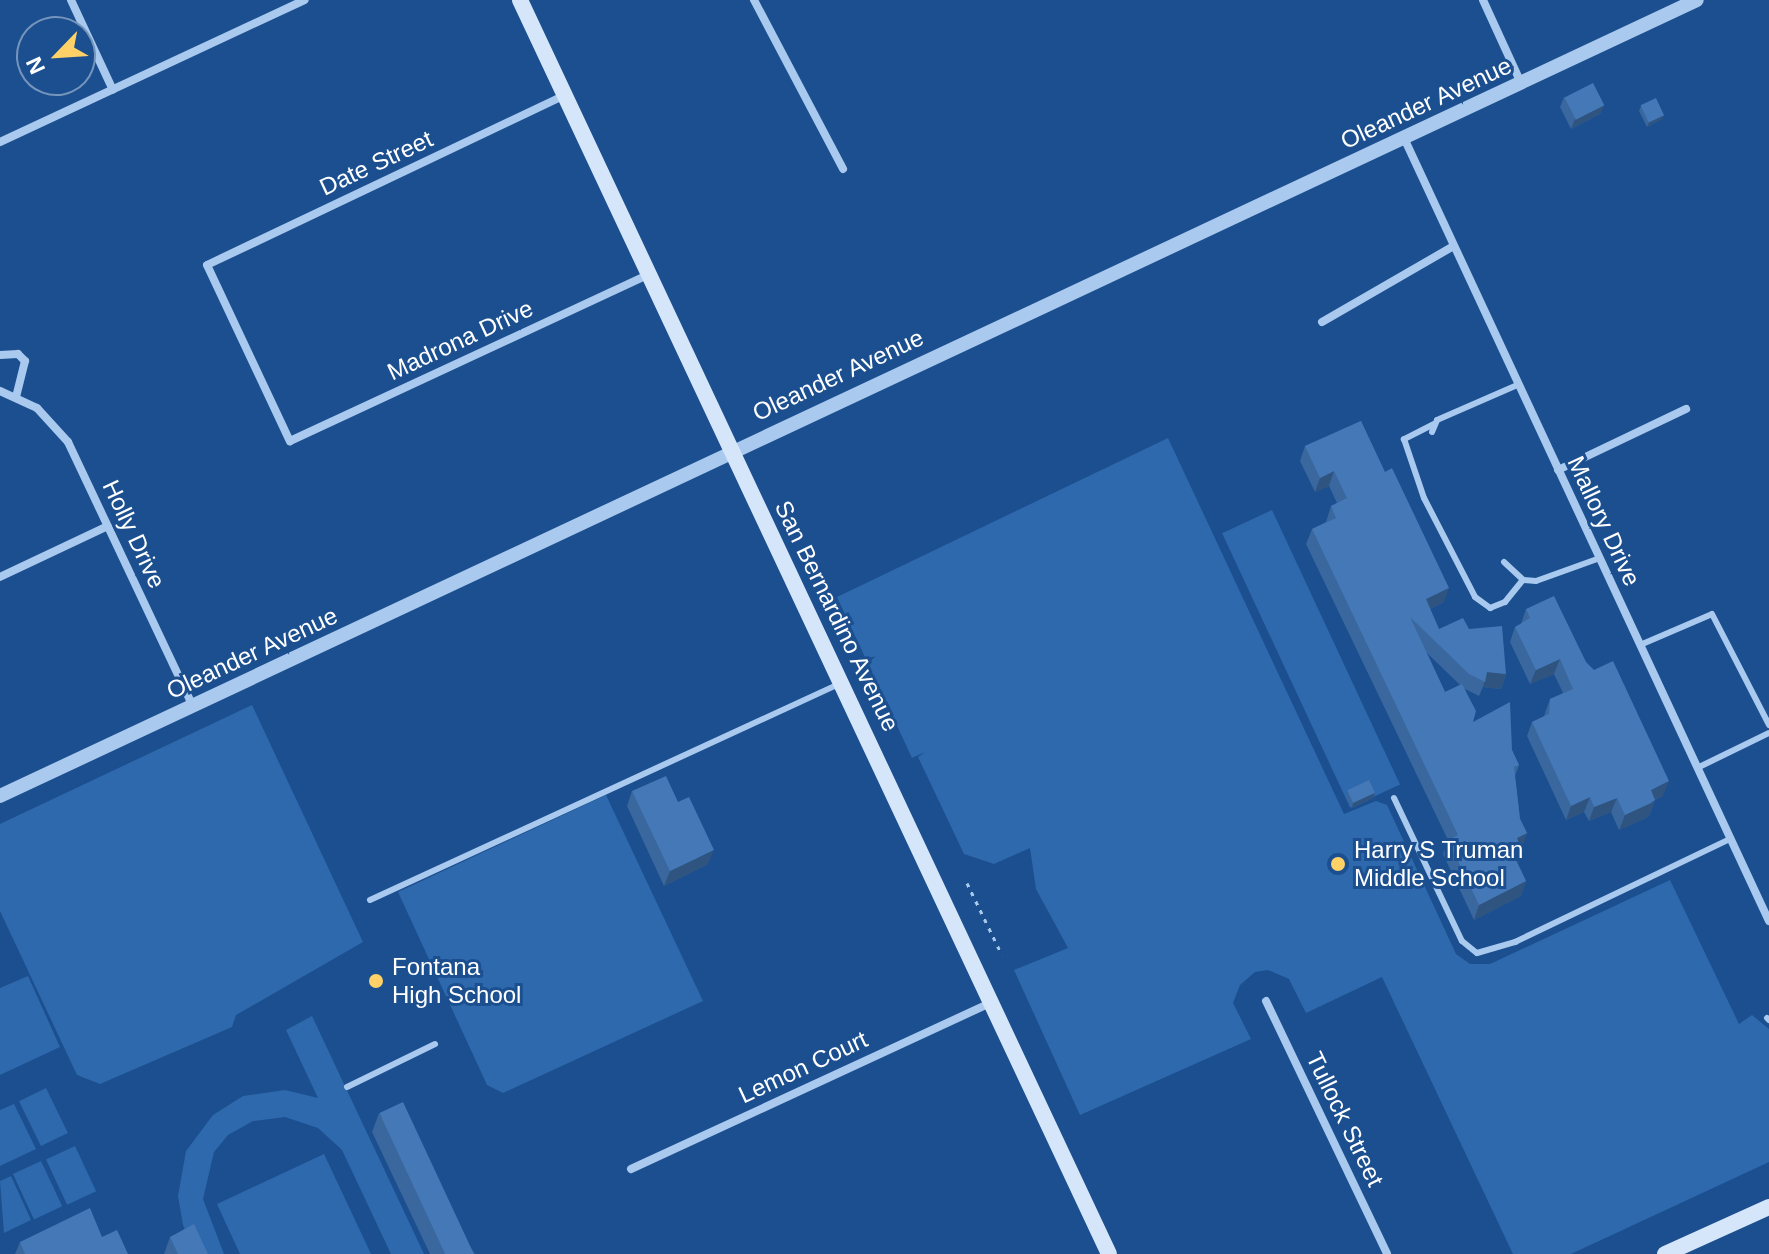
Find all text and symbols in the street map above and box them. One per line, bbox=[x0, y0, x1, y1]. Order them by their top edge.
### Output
north arrow bbox=[16, 16, 96, 96]
street label: Oleander Avenue bbox=[1335, 51, 1517, 155]
text: N bbox=[21, 53, 50, 78]
street label: Date Street bbox=[315, 124, 437, 202]
street label: Madrona Drive bbox=[383, 294, 537, 386]
street label: Oleander Avenue bbox=[747, 323, 929, 427]
street label: Mallory Drive bbox=[1561, 451, 1647, 591]
street label: Holly Drive bbox=[96, 475, 172, 593]
street label: San Bernardino Avenue bbox=[768, 495, 906, 737]
street label: Oleander Avenue bbox=[161, 601, 343, 705]
place label: Harry S Truman Middle School bbox=[1354, 836, 1524, 892]
marker: Harry S Truman Middle School bbox=[1329, 855, 1347, 873]
place label: Fontana High School bbox=[392, 953, 521, 1009]
marker: Fontana High School bbox=[367, 972, 385, 990]
street label: Lemon Court bbox=[734, 1025, 872, 1109]
street label: Tullock Street bbox=[1300, 1047, 1390, 1191]

